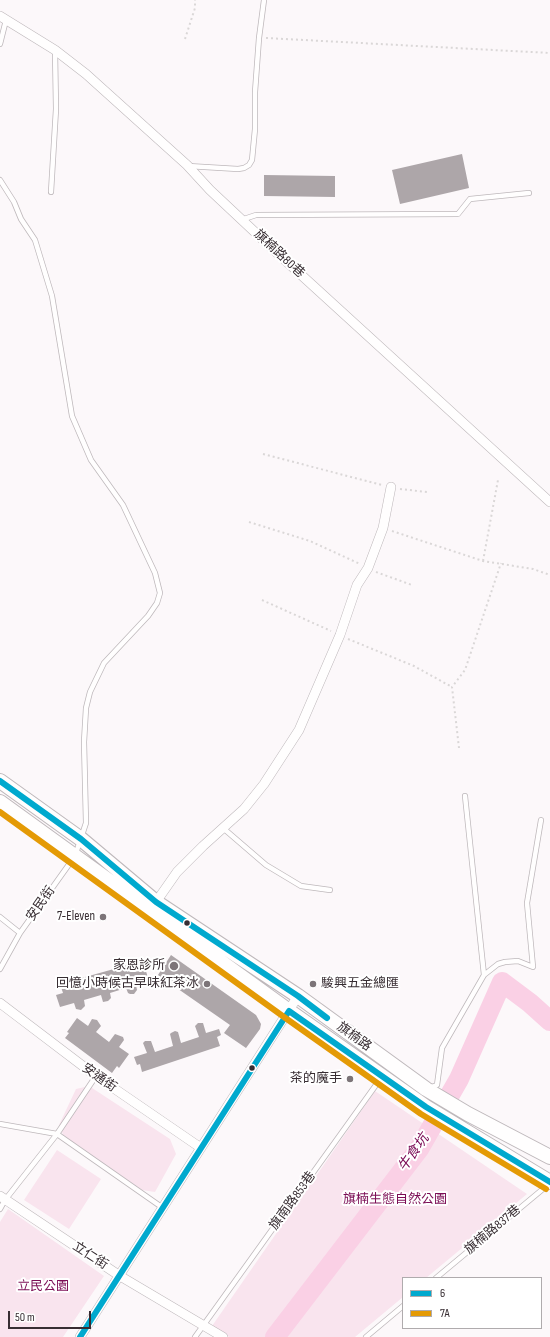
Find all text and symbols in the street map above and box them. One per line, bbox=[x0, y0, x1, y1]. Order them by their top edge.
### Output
street label: 旗楠路80巷 bbox=[250, 227, 308, 281]
street label: 安民街 bbox=[23, 884, 59, 924]
place label: 7-Eleven bbox=[57, 909, 95, 925]
marker: 7-Eleven bbox=[98, 912, 108, 922]
unlabelled marker bbox=[182, 918, 192, 928]
place label: 家恩診所 bbox=[113, 958, 165, 974]
marker: 家恩診所 bbox=[168, 960, 180, 972]
place label: 回憶小時候古早味紅茶冰 bbox=[56, 976, 199, 992]
place label: 駿興五金總匯 bbox=[321, 976, 399, 992]
marker: 回憶小時候古早味紅茶冰 bbox=[202, 979, 212, 989]
marker: 駿興五金總匯 bbox=[308, 979, 318, 989]
street label: 旗楠路 bbox=[334, 1019, 374, 1055]
street label: 安通街 bbox=[79, 1060, 119, 1096]
unlabelled marker bbox=[247, 1063, 257, 1073]
place label: 茶的魔手 bbox=[290, 1071, 342, 1087]
marker: 茶的魔手 bbox=[345, 1074, 355, 1084]
water label: 牛食坑 bbox=[395, 1131, 433, 1175]
street label: 旗南路853巷 bbox=[267, 1169, 319, 1233]
park label: 旗楠生態自然公園 bbox=[343, 1192, 447, 1208]
street label: 旗楠路837巷 bbox=[462, 1202, 524, 1258]
street label: 立仁街 bbox=[69, 1239, 111, 1273]
legend bbox=[402, 1277, 542, 1329]
park label: 立民公園 bbox=[17, 1279, 69, 1295]
text: 6 bbox=[440, 1286, 445, 1301]
scale bar bbox=[10, 1303, 93, 1329]
text: 7A bbox=[440, 1306, 450, 1321]
text: 50 m bbox=[15, 1310, 35, 1325]

